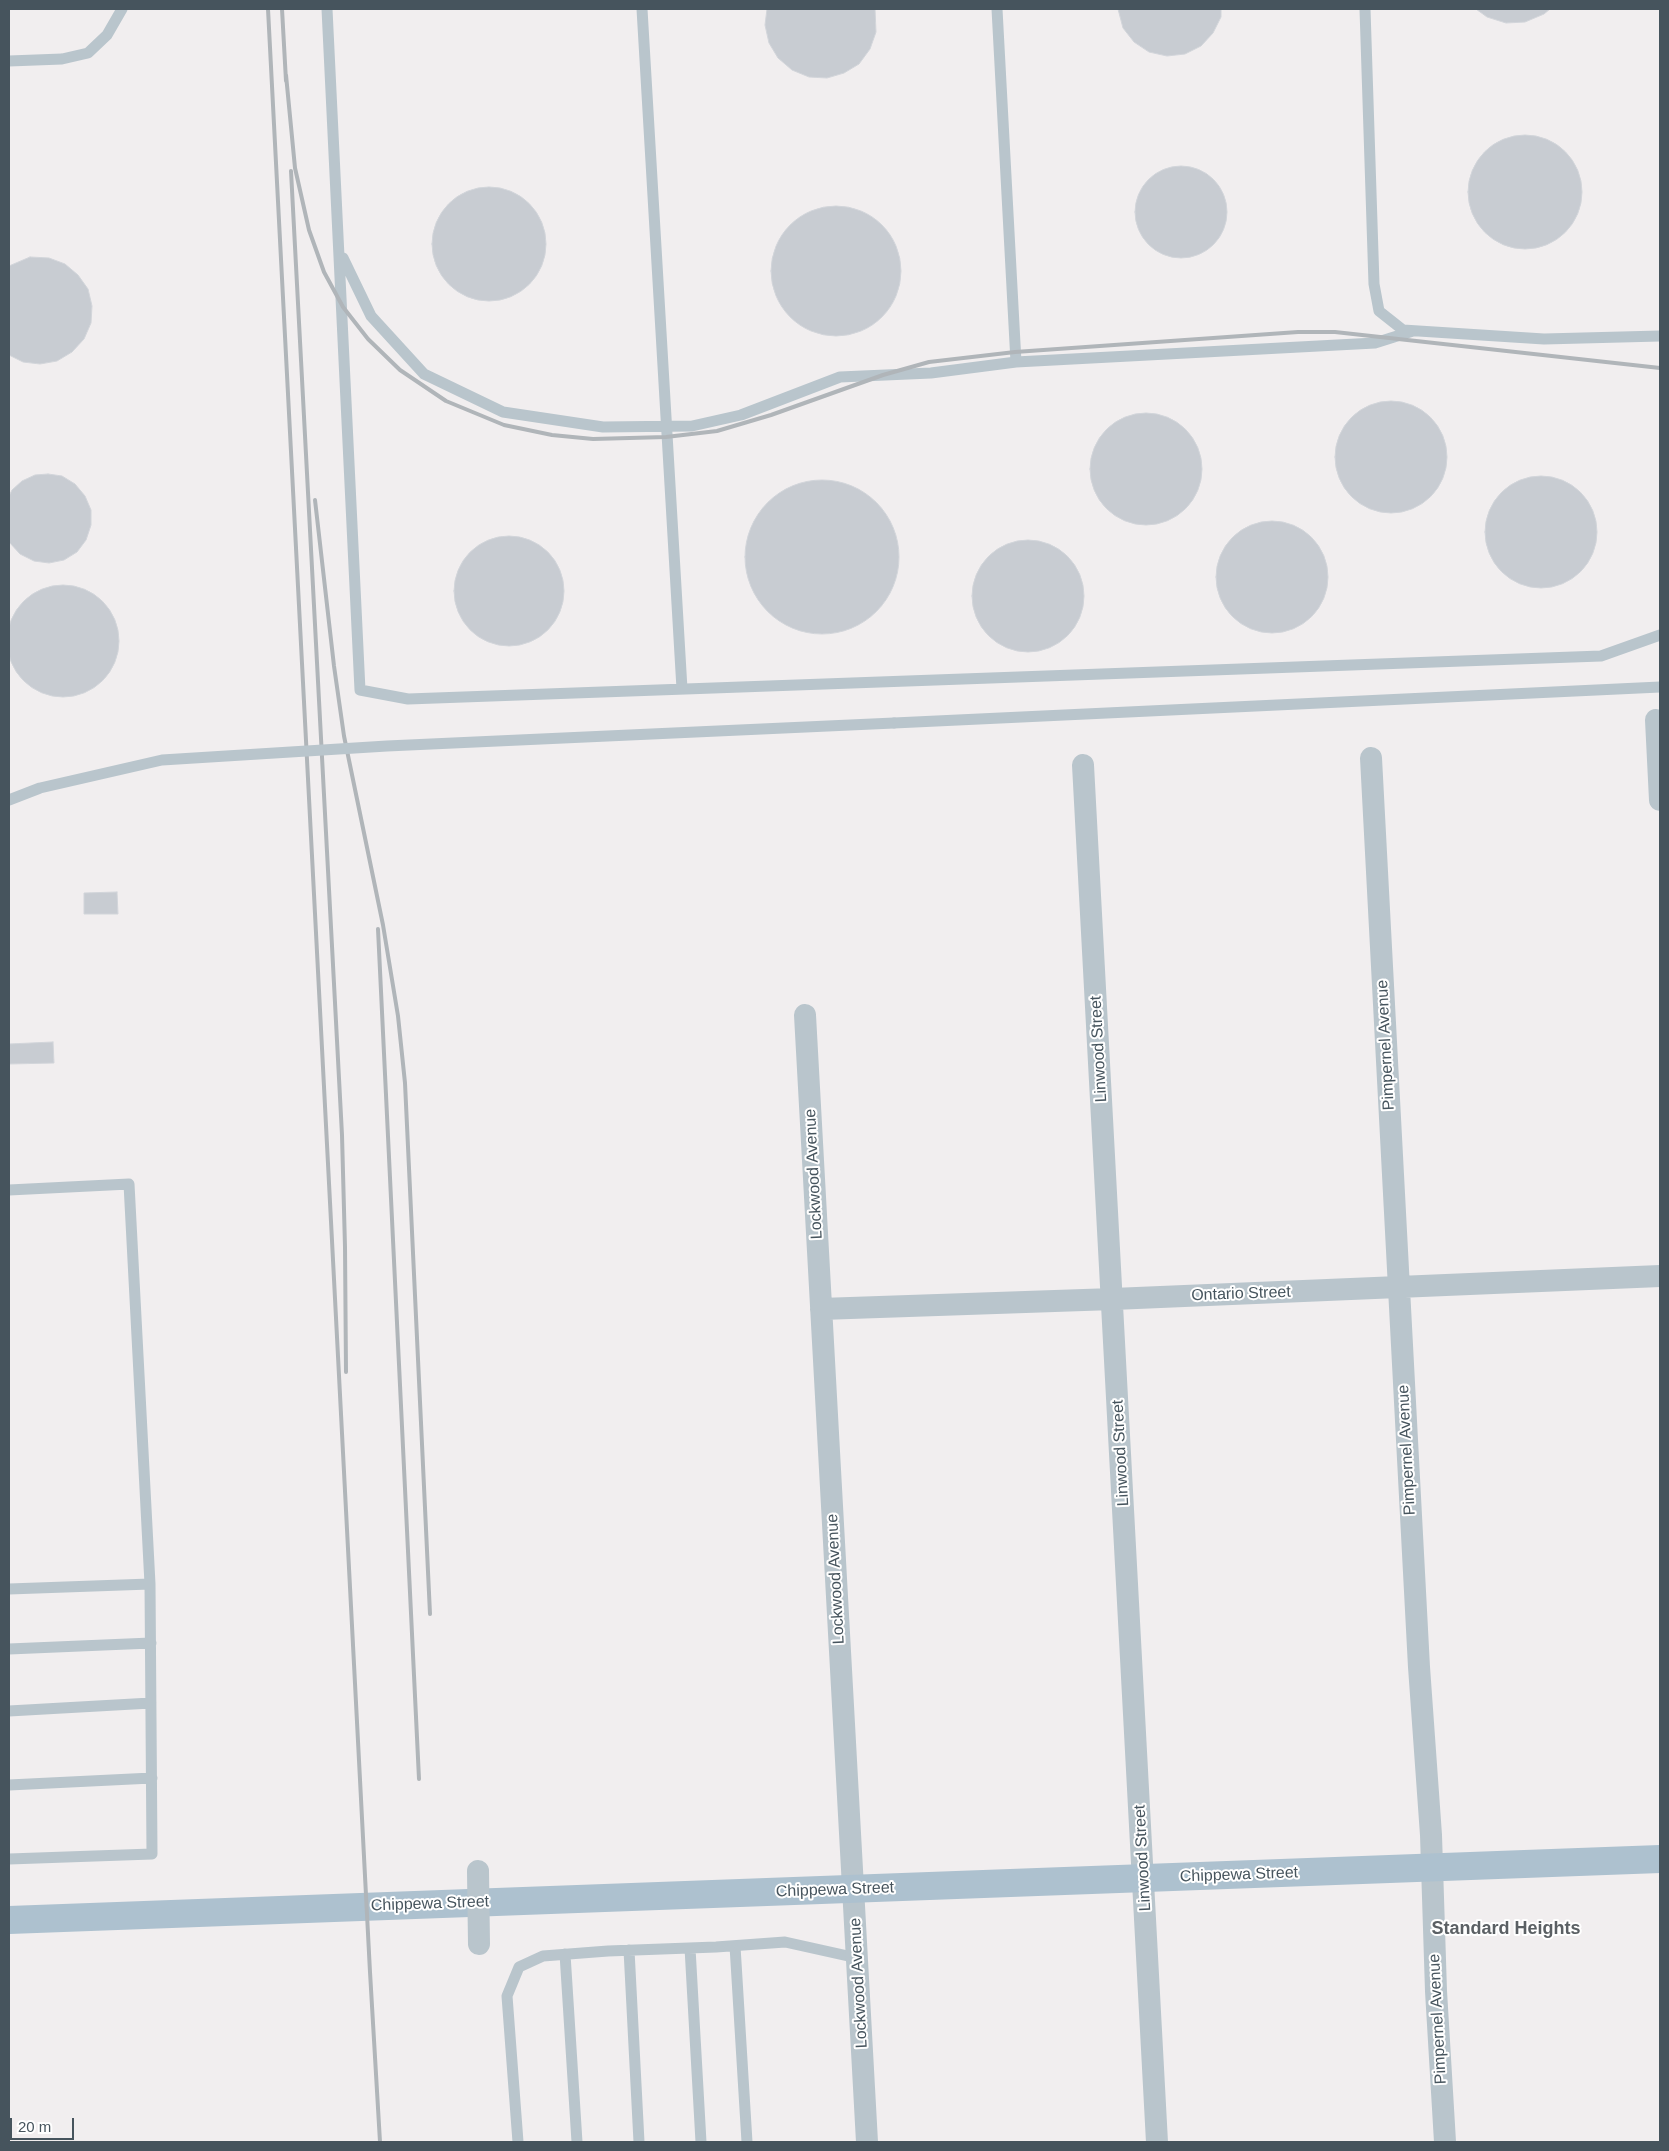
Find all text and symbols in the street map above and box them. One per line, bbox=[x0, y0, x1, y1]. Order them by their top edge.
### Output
street label: Pimpernel Avenue bbox=[1373, 979, 1399, 1111]
street label: Linwood Street bbox=[1087, 995, 1111, 1103]
street label: Lockwood Avenue bbox=[801, 1108, 827, 1240]
street label: Ontario Street bbox=[1191, 1283, 1291, 1305]
street label: Pimpernel Avenue bbox=[1394, 1384, 1420, 1516]
street label: Linwood Street bbox=[1109, 1399, 1133, 1507]
street label: Lockwood Avenue bbox=[823, 1513, 849, 1645]
street label: Linwood Street bbox=[1131, 1804, 1155, 1912]
street label: Chippewa Street bbox=[1180, 1863, 1298, 1887]
street label: Chippewa Street bbox=[776, 1878, 894, 1902]
street label: Chippewa Street bbox=[371, 1892, 489, 1916]
street label: Lockwood Avenue bbox=[846, 1917, 872, 2049]
district label: Standard Heights bbox=[1431, 1918, 1581, 1940]
street label: Pimpernel Avenue bbox=[1425, 1953, 1451, 2085]
scale bar bbox=[12, 2108, 76, 2140]
text: 20 m bbox=[18, 2118, 51, 2135]

